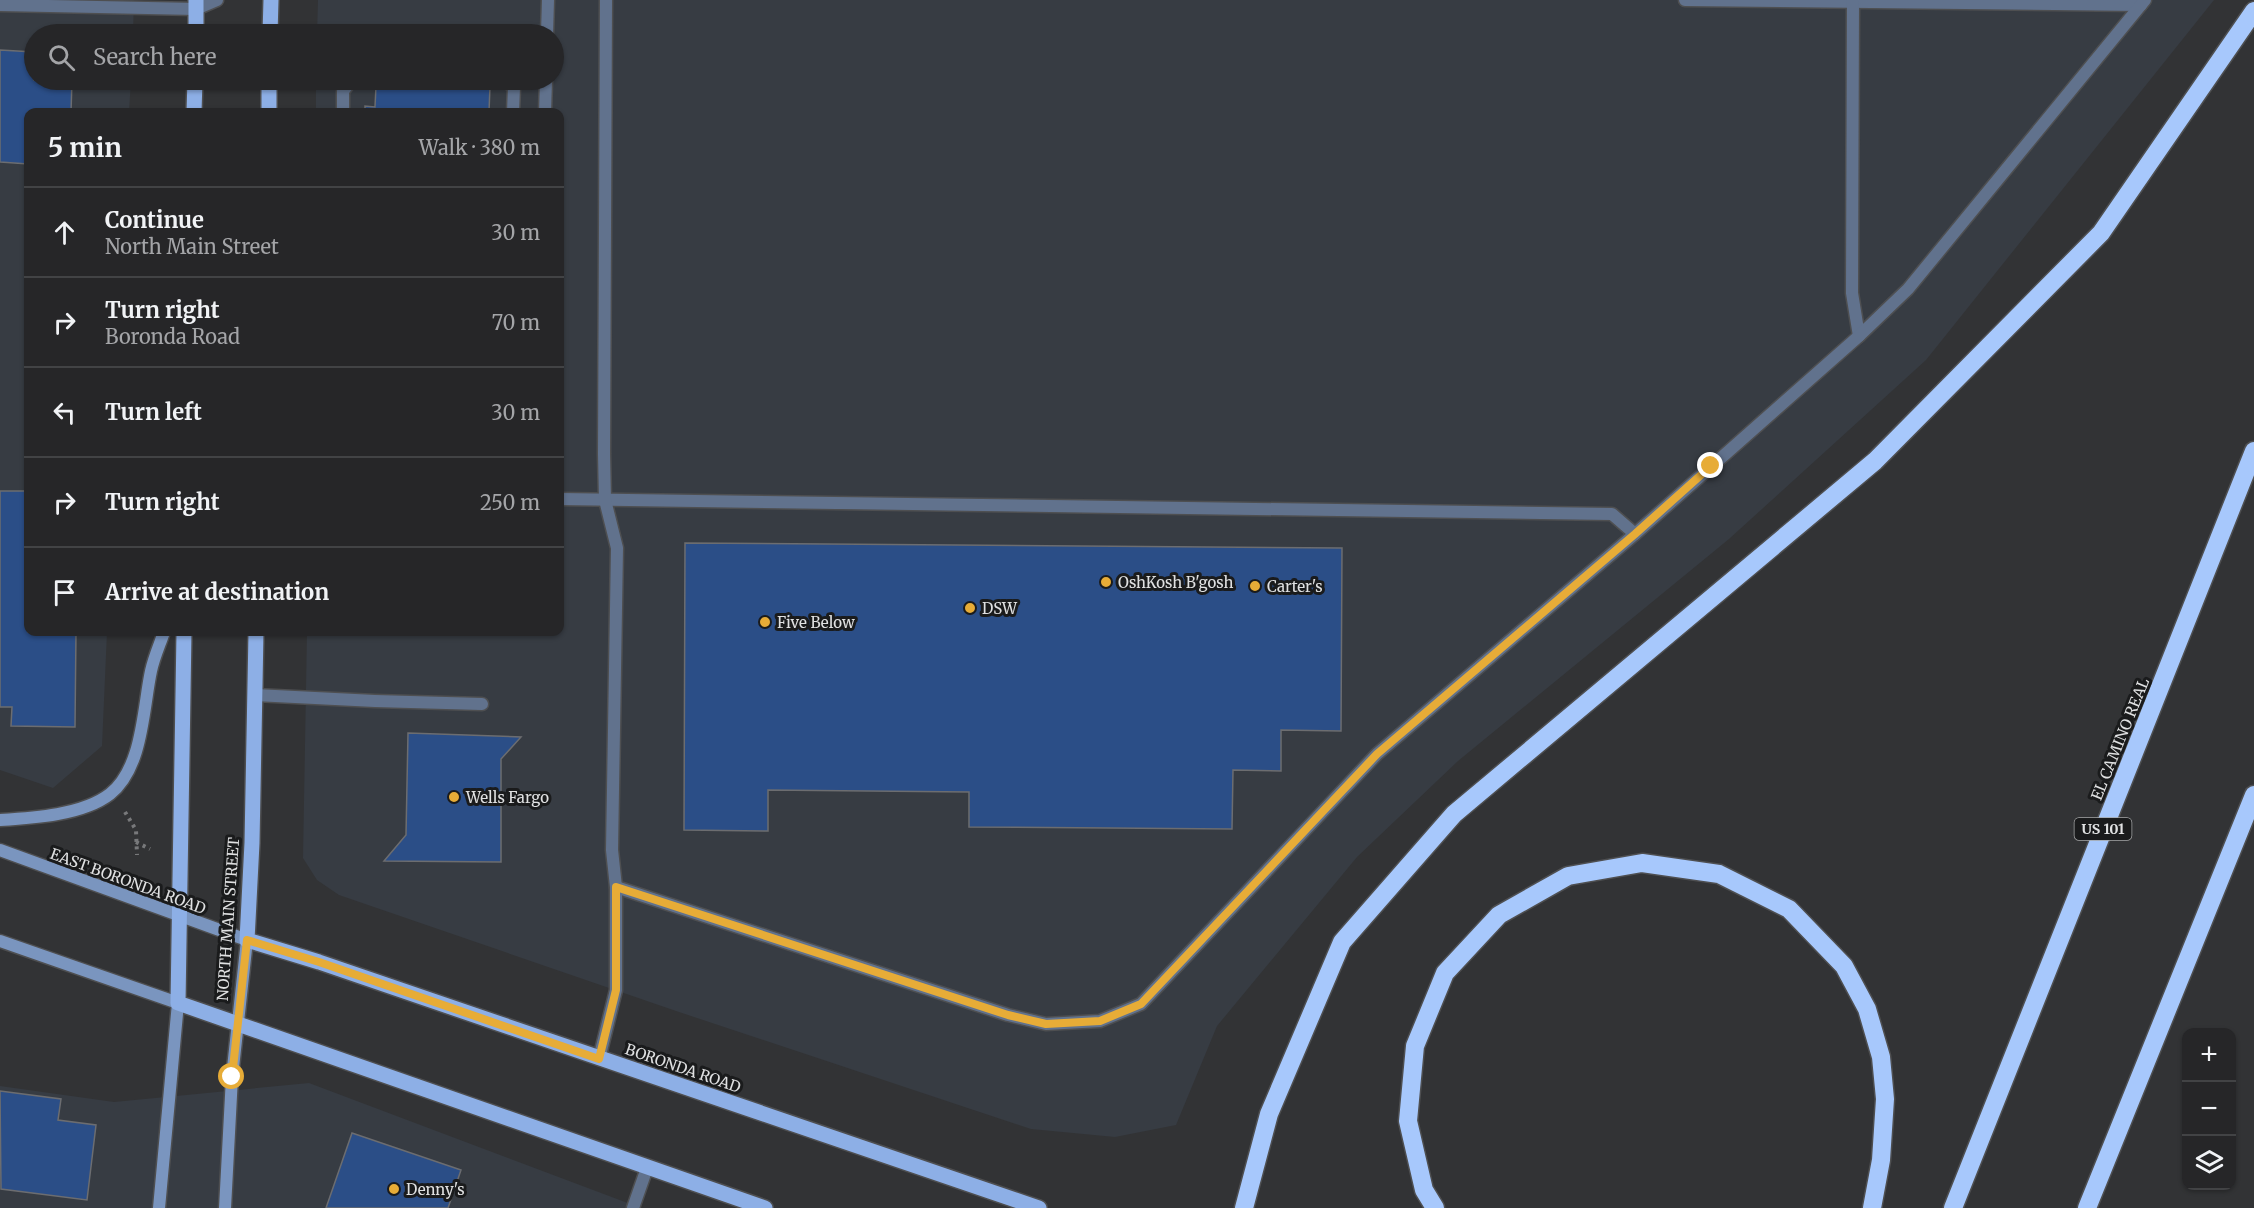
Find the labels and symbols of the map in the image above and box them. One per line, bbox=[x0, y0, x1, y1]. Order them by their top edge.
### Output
route end bbox=[1697, 452, 1723, 478]
place label: OshKosh B'gosh bbox=[1118, 573, 1233, 592]
marker: OshKosh B'gosh bbox=[1099, 575, 1113, 589]
place label: Carter's bbox=[1267, 577, 1323, 596]
marker: Carter's bbox=[1248, 579, 1262, 593]
place label: DSW bbox=[982, 599, 1018, 618]
marker: DSW bbox=[963, 601, 977, 615]
place label: Five Below bbox=[777, 613, 855, 632]
marker: Five Below bbox=[758, 615, 772, 629]
street label: EL CAMINO REAL bbox=[2087, 675, 2153, 803]
place label: Wells Fargo bbox=[465, 788, 549, 807]
marker: Wells Fargo bbox=[447, 790, 461, 804]
road number: US 101 bbox=[2074, 818, 2132, 840]
street label: NORTH MAIN STREET bbox=[213, 836, 243, 1002]
street label: EAST BORONDA ROAD bbox=[48, 844, 208, 918]
street label: BORONDA ROAD bbox=[623, 1039, 743, 1097]
route start bbox=[218, 1063, 244, 1089]
place label: Denny's bbox=[406, 1180, 465, 1199]
marker: Denny's bbox=[387, 1182, 401, 1196]

